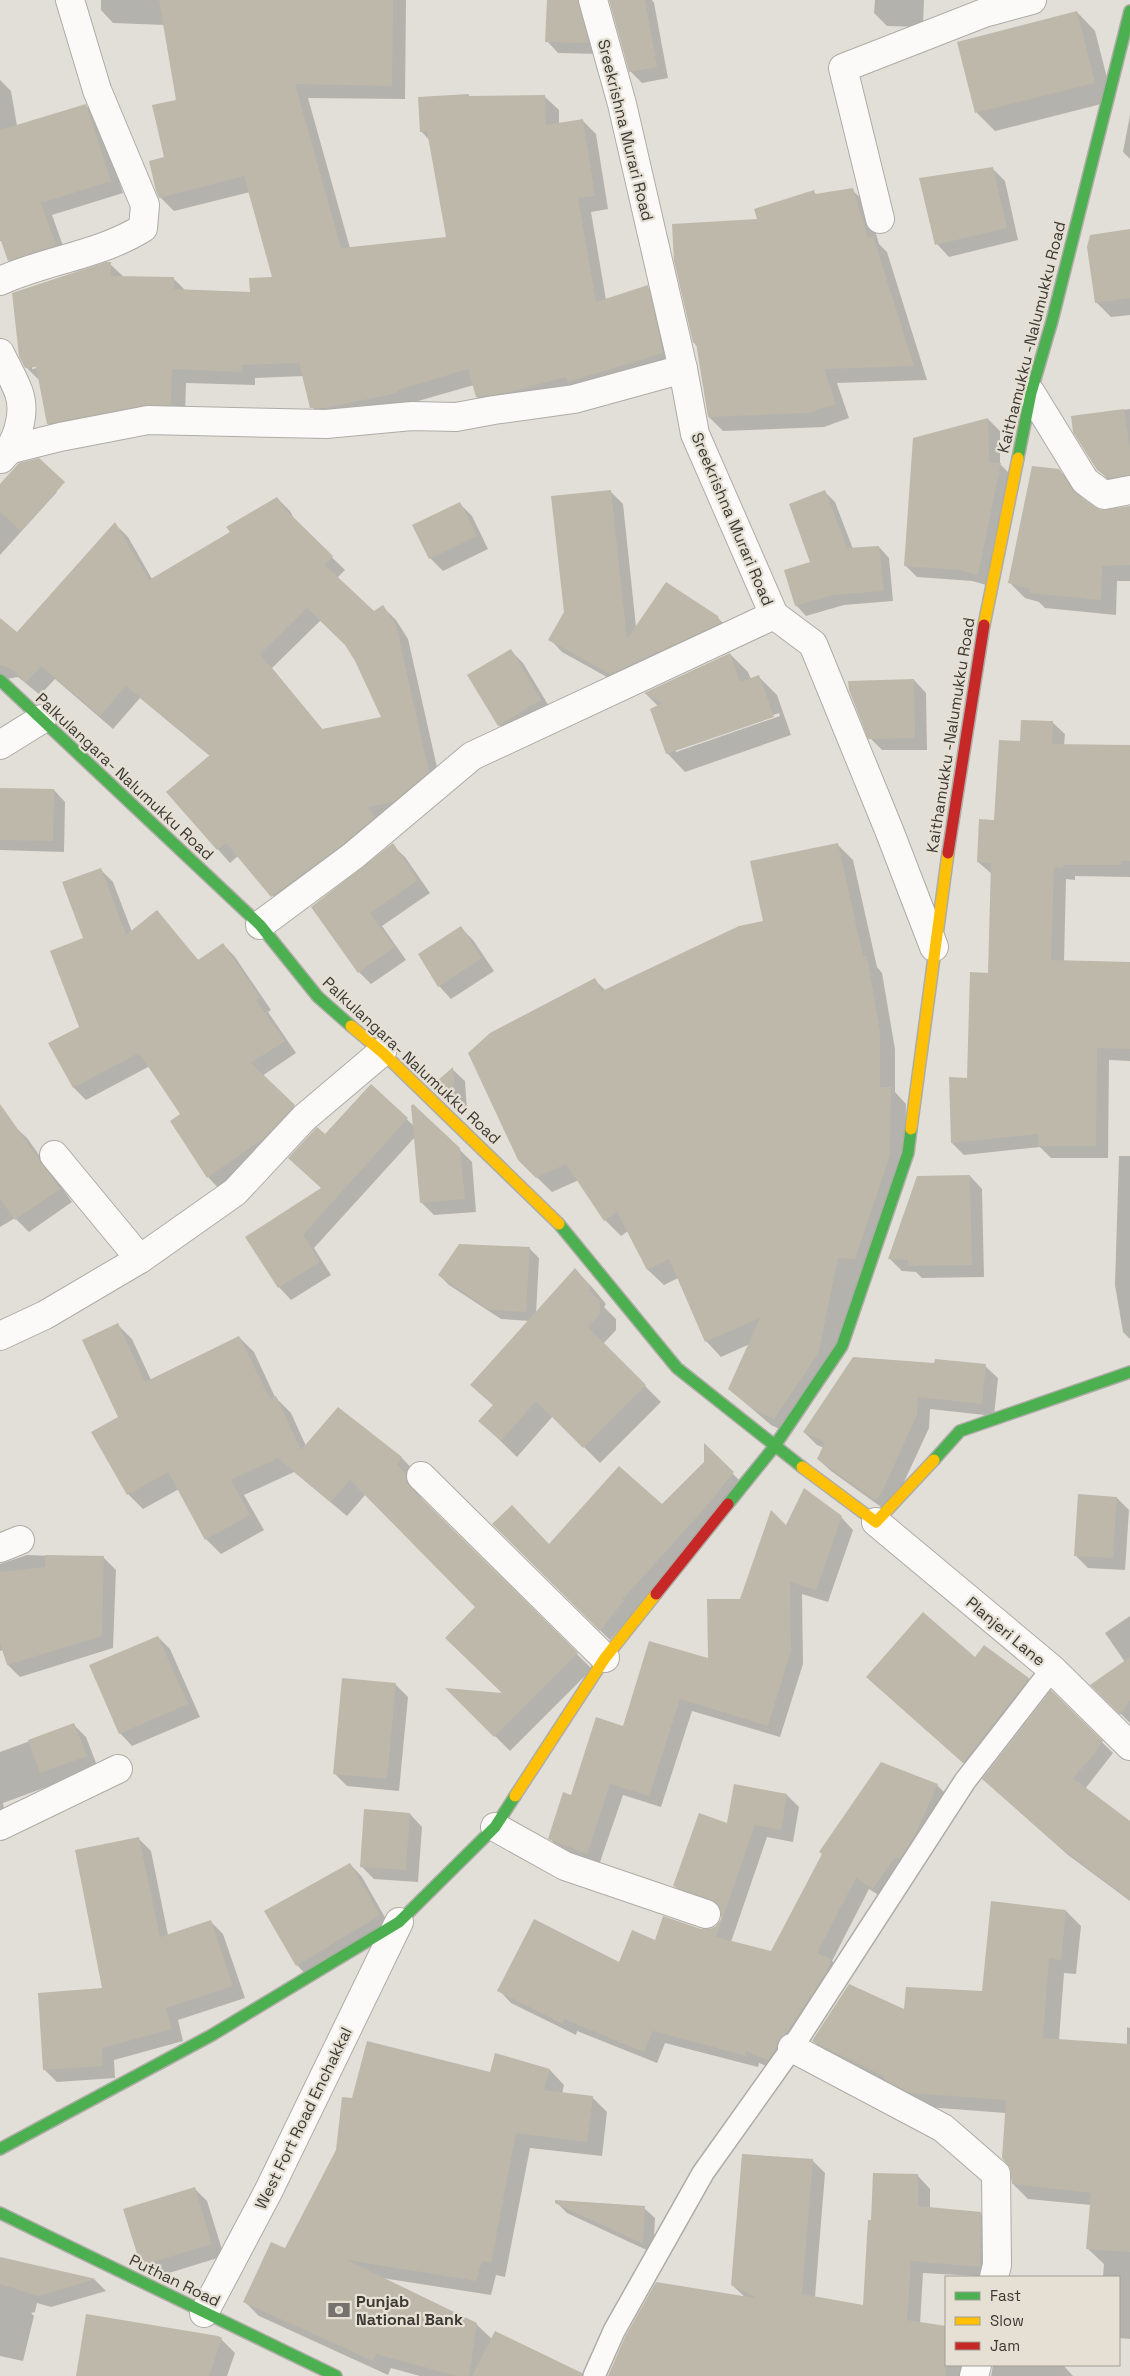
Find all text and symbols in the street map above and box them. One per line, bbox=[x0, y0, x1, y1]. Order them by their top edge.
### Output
street label: Sreekrishna Murari Road bbox=[593, 37, 658, 223]
street label: Kaithamukku -Nalumukku Road bbox=[993, 219, 1070, 455]
street label: Sreekrishna Murari Road bbox=[686, 429, 779, 609]
street label: Kaithamukku -Nalumukku Road bbox=[922, 616, 979, 854]
street label: Palkulangara- Nalumukku Road bbox=[31, 688, 218, 865]
street label: Palkulangara- Nalumukku Road bbox=[318, 972, 505, 1149]
street label: Planjeri Lane bbox=[962, 1592, 1050, 1671]
street label: West Fort Road Enchakkal bbox=[250, 2024, 357, 2213]
street label: Puthan Road bbox=[126, 2249, 224, 2312]
legend bbox=[945, 2276, 1120, 2366]
text: Fast bbox=[990, 2286, 1021, 2305]
place label: Punjab National Bank bbox=[356, 2291, 463, 2330]
bank icon: Punjab National Bank bbox=[326, 2297, 352, 2323]
text: Slow bbox=[990, 2311, 1024, 2330]
text: Jam bbox=[990, 2336, 1020, 2355]

